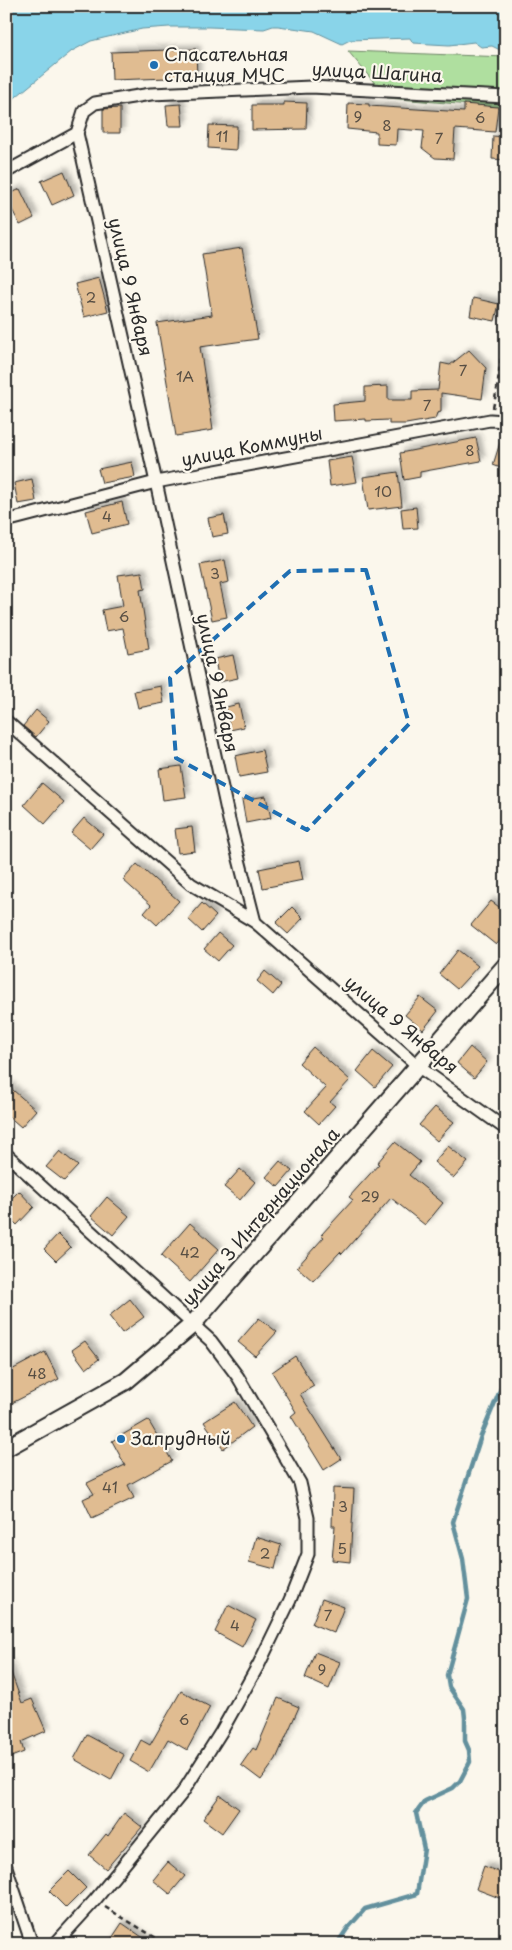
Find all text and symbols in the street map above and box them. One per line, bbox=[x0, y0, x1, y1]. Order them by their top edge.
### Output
place label: Спасательная станция МЧС bbox=[164, 40, 288, 88]
street label: улица Шагина bbox=[311, 55, 444, 88]
marker: Спасательная станция МЧС bbox=[148, 59, 160, 71]
house number: 9 bbox=[354, 104, 362, 127]
house number: 6 bbox=[475, 105, 485, 128]
house number: 8 bbox=[382, 113, 392, 136]
house number: 11 bbox=[216, 124, 228, 147]
house number: 7 bbox=[435, 126, 444, 149]
street label: улица 9 Января bbox=[102, 215, 161, 359]
house number: 2 bbox=[86, 285, 96, 308]
house number: 7 bbox=[459, 358, 468, 381]
house number: 1А bbox=[176, 364, 194, 387]
house number: 7 bbox=[423, 393, 432, 416]
street label: улица Коммуны bbox=[179, 419, 325, 472]
house number: 8 bbox=[465, 438, 475, 461]
house number: 10 bbox=[374, 479, 392, 502]
house number: 4 bbox=[102, 504, 112, 527]
house number: 3 bbox=[210, 561, 220, 584]
house number: 6 bbox=[119, 604, 129, 627]
street label: улица 9 Января bbox=[191, 611, 246, 755]
street label: улица 9 Января bbox=[339, 968, 465, 1080]
street label: улица 3 Интернационала bbox=[175, 1120, 346, 1311]
house number: 29 bbox=[360, 1184, 380, 1207]
house number: 42 bbox=[180, 1240, 200, 1263]
house number: 48 bbox=[27, 1361, 47, 1384]
place label: Запрудный bbox=[131, 1424, 231, 1451]
marker: Запрудный bbox=[115, 1433, 127, 1445]
house number: 41 bbox=[102, 1475, 118, 1498]
house number: 3 bbox=[338, 1494, 348, 1517]
house number: 5 bbox=[337, 1536, 347, 1559]
house number: 2 bbox=[260, 1541, 270, 1564]
house number: 7 bbox=[324, 1603, 333, 1626]
house number: 4 bbox=[230, 1613, 240, 1636]
house number: 9 bbox=[318, 1657, 326, 1680]
house number: 6 bbox=[179, 1707, 189, 1730]

